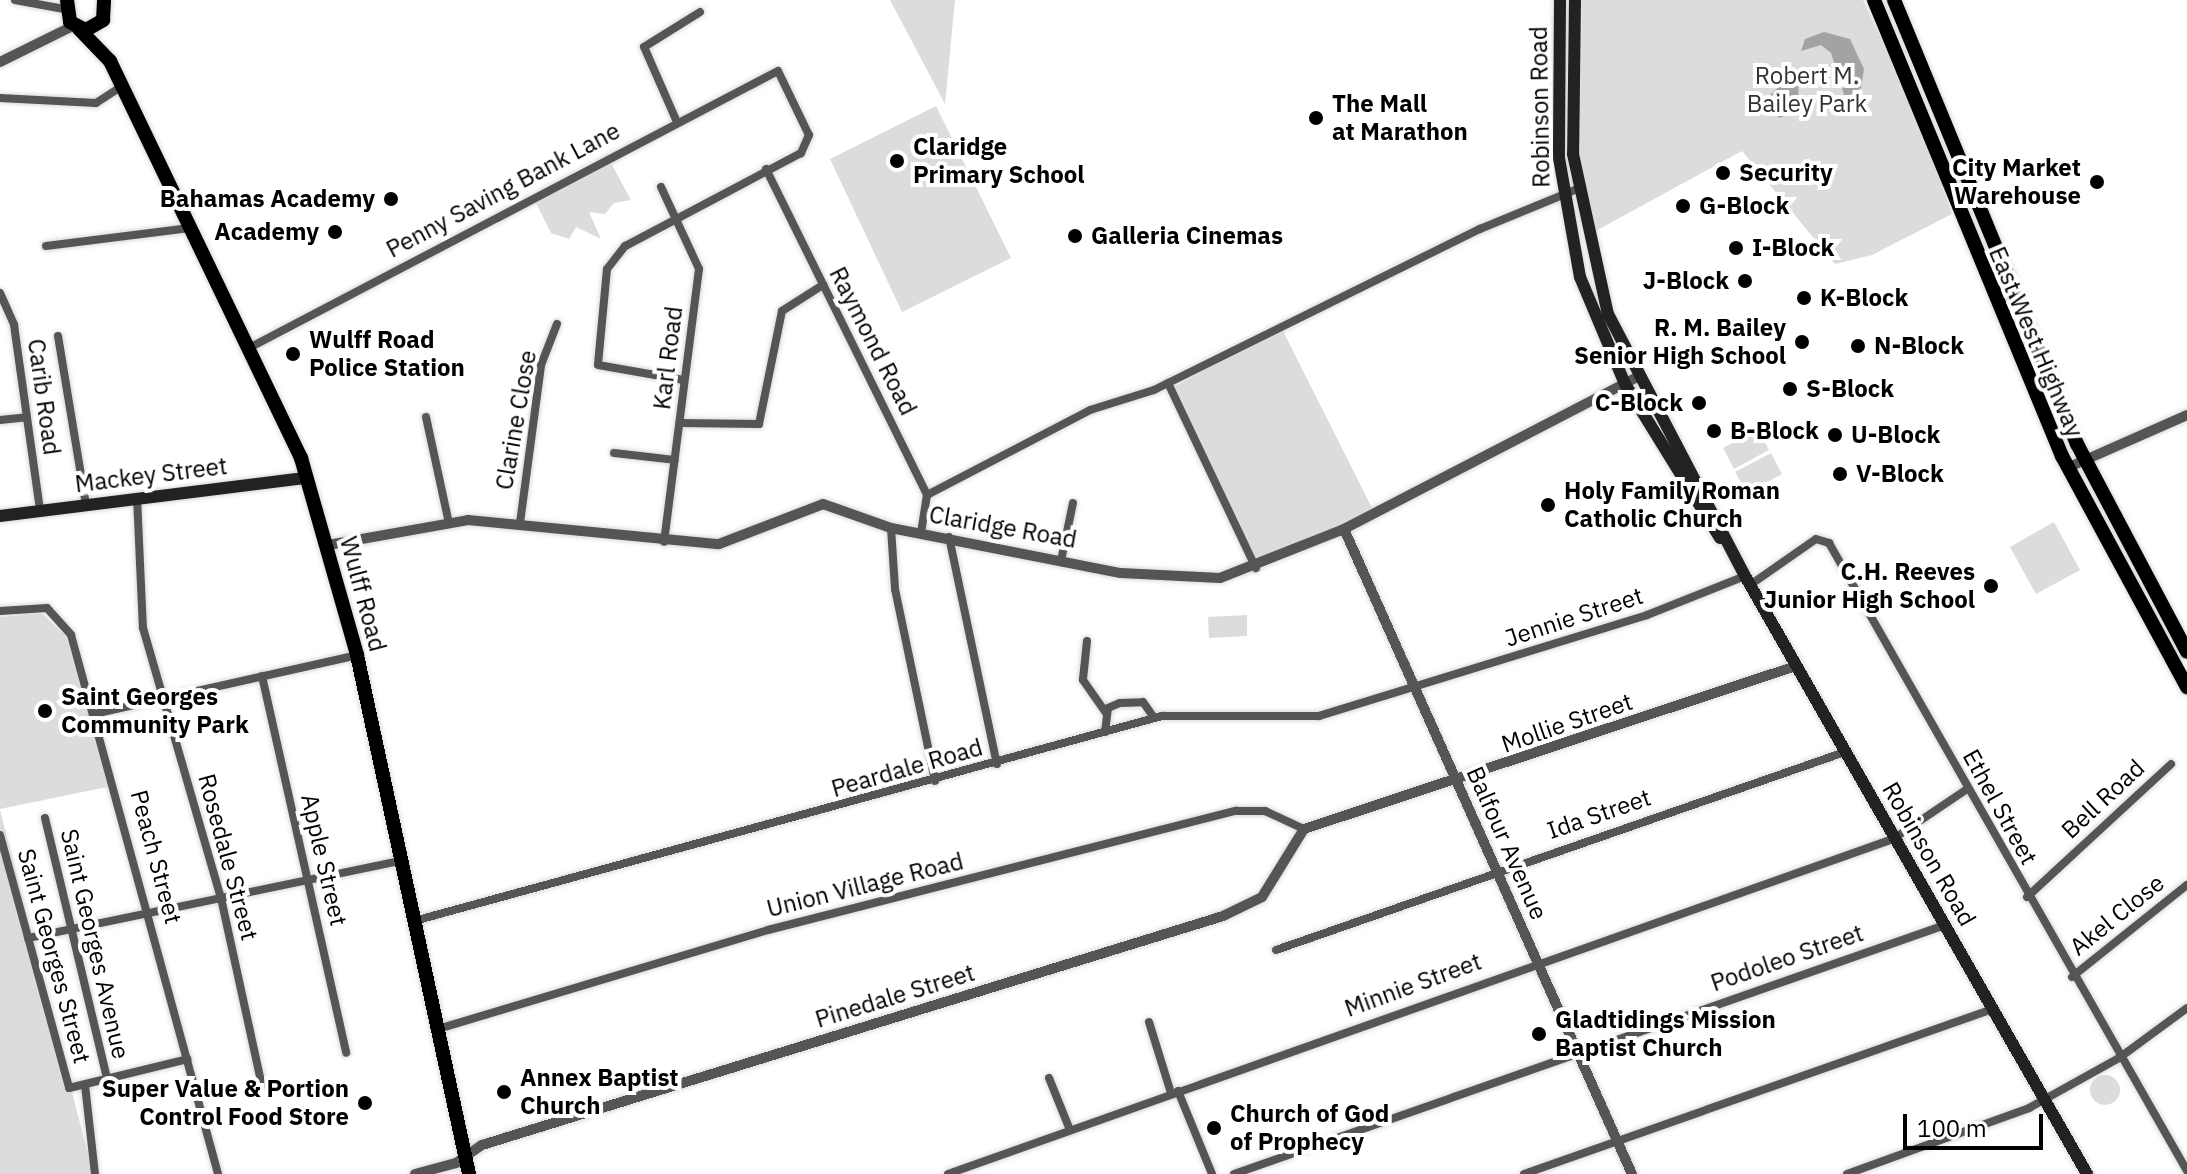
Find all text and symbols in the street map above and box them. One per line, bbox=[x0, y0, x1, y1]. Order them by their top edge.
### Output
street label: Robinson Road bbox=[1524, 26, 1556, 188]
park label: Robert M. Bailey Park bbox=[1747, 62, 1867, 118]
place label: The Mall at Marathon bbox=[1332, 90, 1468, 146]
marker: The Mall at Marathon bbox=[1307, 109, 1325, 127]
street label: Penny Saving Bank Lane bbox=[381, 116, 625, 264]
place label: Claridge Primary School bbox=[913, 133, 1085, 189]
marker: Claridge Primary School bbox=[888, 152, 906, 170]
place label: City Market Warehouse bbox=[1952, 154, 2081, 210]
place label: Security bbox=[1739, 159, 1833, 187]
marker: Security bbox=[1714, 164, 1732, 182]
marker: City Market Warehouse bbox=[2088, 173, 2106, 191]
place label: Bahamas Academy bbox=[160, 185, 375, 213]
marker: Bahamas Academy bbox=[382, 190, 400, 208]
place label: G-Block bbox=[1699, 192, 1789, 220]
marker: G-Block bbox=[1674, 197, 1692, 215]
place label: Academy bbox=[214, 218, 319, 246]
place label: Galleria Cinemas bbox=[1091, 222, 1283, 250]
marker: Academy bbox=[326, 223, 344, 241]
marker: Galleria Cinemas bbox=[1066, 227, 1084, 245]
place label: I-Block bbox=[1752, 234, 1834, 262]
marker: I-Block bbox=[1727, 239, 1745, 257]
street label: East West Highway bbox=[1983, 242, 2089, 442]
street label: Raymond Road bbox=[823, 262, 923, 420]
place label: J-Block bbox=[1643, 267, 1729, 295]
marker: J-Block bbox=[1736, 272, 1754, 290]
place label: K-Block bbox=[1820, 284, 1908, 312]
marker: K-Block bbox=[1795, 289, 1813, 307]
street label: Karl Road bbox=[647, 305, 689, 411]
place label: R. M. Bailey Senior High School bbox=[1574, 314, 1786, 370]
place label: Wulff Road Police Station bbox=[309, 326, 465, 382]
place label: N-Block bbox=[1874, 332, 1964, 360]
marker: R. M. Bailey Senior High School bbox=[1793, 333, 1811, 351]
street label: Carib Road bbox=[22, 337, 66, 457]
marker: N-Block bbox=[1849, 337, 1867, 355]
marker: Wulff Road Police Station bbox=[284, 345, 302, 363]
street label: Clarine Close bbox=[490, 348, 542, 492]
place label: S-Block bbox=[1806, 375, 1894, 403]
marker: S-Block bbox=[1781, 380, 1799, 398]
place label: C-Block bbox=[1595, 389, 1683, 417]
marker: C-Block bbox=[1690, 394, 1708, 412]
place label: B-Block bbox=[1730, 417, 1819, 445]
place label: U-Block bbox=[1851, 421, 1940, 449]
marker: B-Block bbox=[1705, 422, 1723, 440]
marker: U-Block bbox=[1826, 426, 1844, 444]
street label: Mackey Street bbox=[73, 451, 229, 499]
place label: V-Block bbox=[1856, 460, 1944, 488]
marker: V-Block bbox=[1831, 465, 1849, 483]
place label: Holy Family Roman Catholic Church bbox=[1564, 477, 1780, 533]
marker: Holy Family Roman Catholic Church bbox=[1539, 496, 1557, 514]
street label: Claridge Road bbox=[927, 500, 1079, 554]
street label: Wulff Road bbox=[334, 533, 392, 655]
place label: C.H. Reeves Junior High School bbox=[1764, 558, 1975, 614]
marker: C.H. Reeves Junior High School bbox=[1982, 577, 2000, 595]
street label: Jennie Street bbox=[1501, 581, 1647, 653]
place label: Saint Georges Community Park bbox=[61, 683, 249, 739]
street label: Mollie Street bbox=[1498, 687, 1636, 759]
marker: Saint Georges Community Park bbox=[36, 702, 54, 720]
street label: Peardale Road bbox=[828, 733, 986, 803]
street label: Ethel Street bbox=[1957, 744, 2043, 870]
street label: Bell Road bbox=[2056, 753, 2150, 845]
street label: Balfour Avenue bbox=[1460, 762, 1554, 924]
street label: Rosedale Street bbox=[192, 771, 264, 943]
street label: Robinson Road bbox=[1876, 777, 1982, 931]
street label: Ida Street bbox=[1543, 783, 1655, 845]
street label: Peach Street bbox=[124, 787, 188, 927]
street label: Apple Street bbox=[295, 791, 353, 929]
street label: Saint Georges Avenue bbox=[55, 826, 135, 1062]
street label: Saint Georges Street bbox=[12, 846, 96, 1066]
street label: Union Village Road bbox=[764, 847, 966, 923]
street label: Akel Close bbox=[2064, 868, 2170, 962]
street label: Podoleo Street bbox=[1707, 918, 1867, 998]
street label: Minnie Street bbox=[1341, 947, 1485, 1023]
street label: Pinedale Street bbox=[812, 958, 978, 1034]
place label: Gladtidings Mission Baptist Church bbox=[1555, 1006, 1776, 1062]
marker: Gladtidings Mission Baptist Church bbox=[1530, 1025, 1548, 1043]
place label: Annex Baptist Church bbox=[520, 1064, 679, 1120]
place label: Super Value & Portion Control Food Store bbox=[102, 1075, 349, 1131]
marker: Annex Baptist Church bbox=[495, 1083, 513, 1101]
marker: Super Value & Portion Control Food Store bbox=[356, 1094, 374, 1112]
scale bar bbox=[1907, 1098, 2047, 1148]
place label: Church of God of Prophecy bbox=[1230, 1100, 1389, 1156]
text: 100 m bbox=[1917, 1112, 1987, 1144]
marker: Church of God of Prophecy bbox=[1205, 1119, 1223, 1137]

